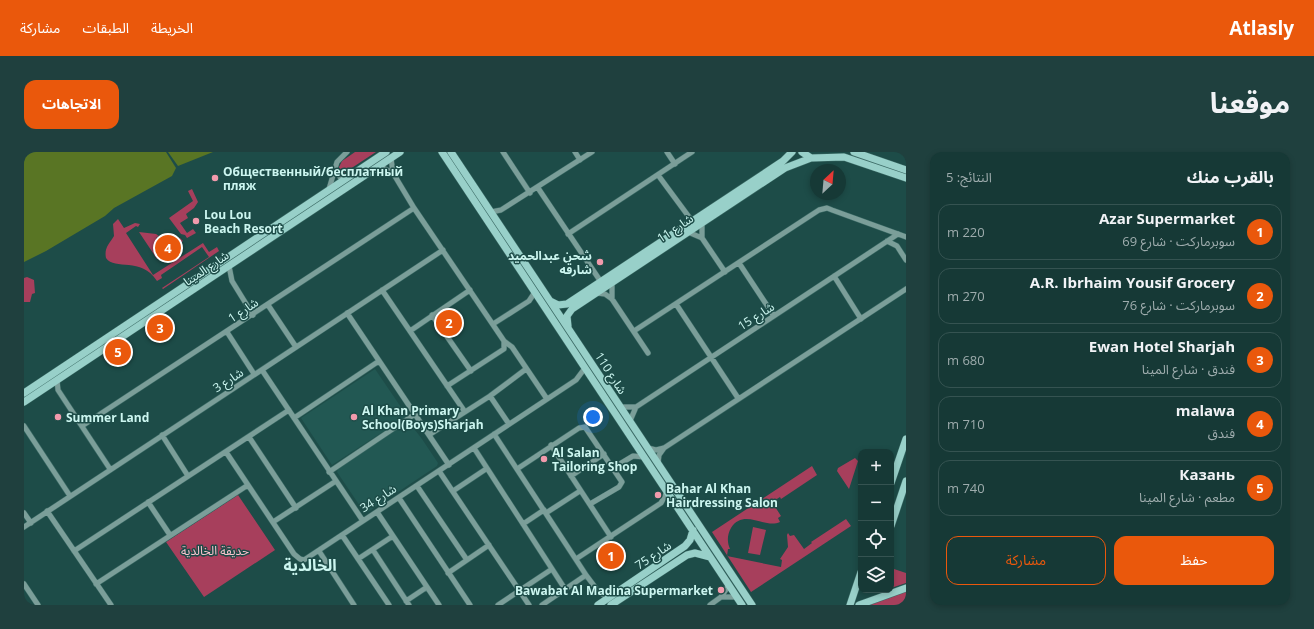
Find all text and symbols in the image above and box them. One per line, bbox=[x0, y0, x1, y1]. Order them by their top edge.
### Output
text: Atlasly bbox=[1229, 15, 1294, 41]
text: مشاركة bbox=[20, 18, 60, 37]
text: الطبقات bbox=[82, 18, 129, 37]
text: الخريطة bbox=[151, 18, 193, 37]
button: الاتجاهات bbox=[24, 80, 119, 129]
text: موقعنا bbox=[1210, 83, 1290, 121]
place label: Общественный/бесплатный пляж bbox=[223, 163, 403, 194]
north arrow bbox=[810, 164, 846, 200]
text: بالقرب منك bbox=[1187, 165, 1274, 188]
text: النتائج: 5 bbox=[946, 168, 992, 186]
marker: Общественный/бесплатный пляж bbox=[210, 173, 220, 183]
place label: Lou Lou Beach Resort bbox=[204, 206, 283, 237]
text: Azar Supermarket bbox=[1099, 208, 1235, 228]
street label: شارع 11 bbox=[654, 210, 697, 247]
marker: Lou Lou Beach Resort bbox=[191, 216, 201, 226]
text: 220 m bbox=[947, 223, 985, 241]
text: 1 bbox=[1256, 223, 1264, 241]
text: سوبرماركت · شارع 69 bbox=[1122, 232, 1235, 250]
pin: 4 bbox=[155, 233, 181, 263]
street label: شارع المينا bbox=[180, 247, 233, 290]
place label: شحن عبدالحميد شارقه bbox=[508, 247, 592, 278]
marker: شحن عبدالحميد شارقه bbox=[595, 257, 605, 267]
text: A.R. Ibrhaim Yousif Grocery bbox=[1030, 272, 1235, 292]
text: 270 m bbox=[947, 287, 985, 305]
text: 2 bbox=[1256, 287, 1264, 305]
street label: شارع 1 bbox=[224, 294, 262, 327]
text: سوبرماركت · شارع 76 bbox=[1122, 296, 1235, 314]
street label: شارع 15 bbox=[734, 298, 778, 335]
pin: 2 bbox=[436, 308, 462, 338]
pin: 3 bbox=[147, 313, 173, 343]
text: Ewan Hotel Sharjah bbox=[1089, 336, 1235, 356]
pin: 5 bbox=[105, 337, 131, 367]
street label: شارع 110 bbox=[590, 349, 631, 398]
text: 680 m bbox=[947, 351, 985, 369]
text: 3 bbox=[1256, 351, 1264, 369]
text: فندق · شارع المينا bbox=[1142, 360, 1235, 378]
street label: شارع 3 bbox=[209, 364, 247, 397]
text: malawa bbox=[1176, 400, 1235, 420]
place label: Al Khan Primary School(Boys)Sharjah bbox=[362, 402, 484, 433]
your location bbox=[583, 407, 603, 427]
place label: Summer Land bbox=[66, 409, 149, 426]
marker: Summer Land bbox=[53, 412, 63, 422]
marker: Al Khan Primary School(Boys)Sharjah bbox=[349, 412, 359, 422]
text: 710 m bbox=[947, 415, 985, 433]
text: 4 bbox=[1256, 415, 1264, 433]
text: فندق bbox=[1208, 424, 1235, 442]
place label: Al Salan Tailoring Shop bbox=[552, 444, 638, 475]
map controls bbox=[858, 449, 894, 593]
button: + bbox=[858, 449, 894, 485]
marker: Al Salan Tailoring Shop bbox=[539, 454, 549, 464]
text: Казань bbox=[1179, 464, 1235, 484]
text: 740 m bbox=[947, 479, 985, 497]
text: 5 bbox=[1256, 479, 1264, 497]
street label: شارع 34 bbox=[356, 480, 400, 517]
place label: Bahar Al Khan Hairdressing Salon bbox=[666, 480, 778, 511]
button: − bbox=[858, 485, 894, 521]
text: مطعم · شارع المينا bbox=[1139, 488, 1235, 506]
marker: Bahar Al Khan Hairdressing Salon bbox=[653, 490, 663, 500]
button: locate bbox=[858, 521, 894, 557]
button: مشاركة bbox=[946, 536, 1106, 585]
button: حفظ bbox=[1114, 536, 1274, 585]
street label: شارع 75 bbox=[632, 537, 675, 574]
pin: 1 bbox=[598, 541, 624, 571]
park label: حديقة الخالدية bbox=[181, 542, 249, 559]
district label: الخالدية bbox=[283, 554, 337, 576]
button: layers bbox=[858, 557, 894, 593]
place label: Bawabat Al Madina Supermarket bbox=[515, 582, 713, 599]
marker: Bawabat Al Madina Supermarket bbox=[716, 585, 726, 595]

